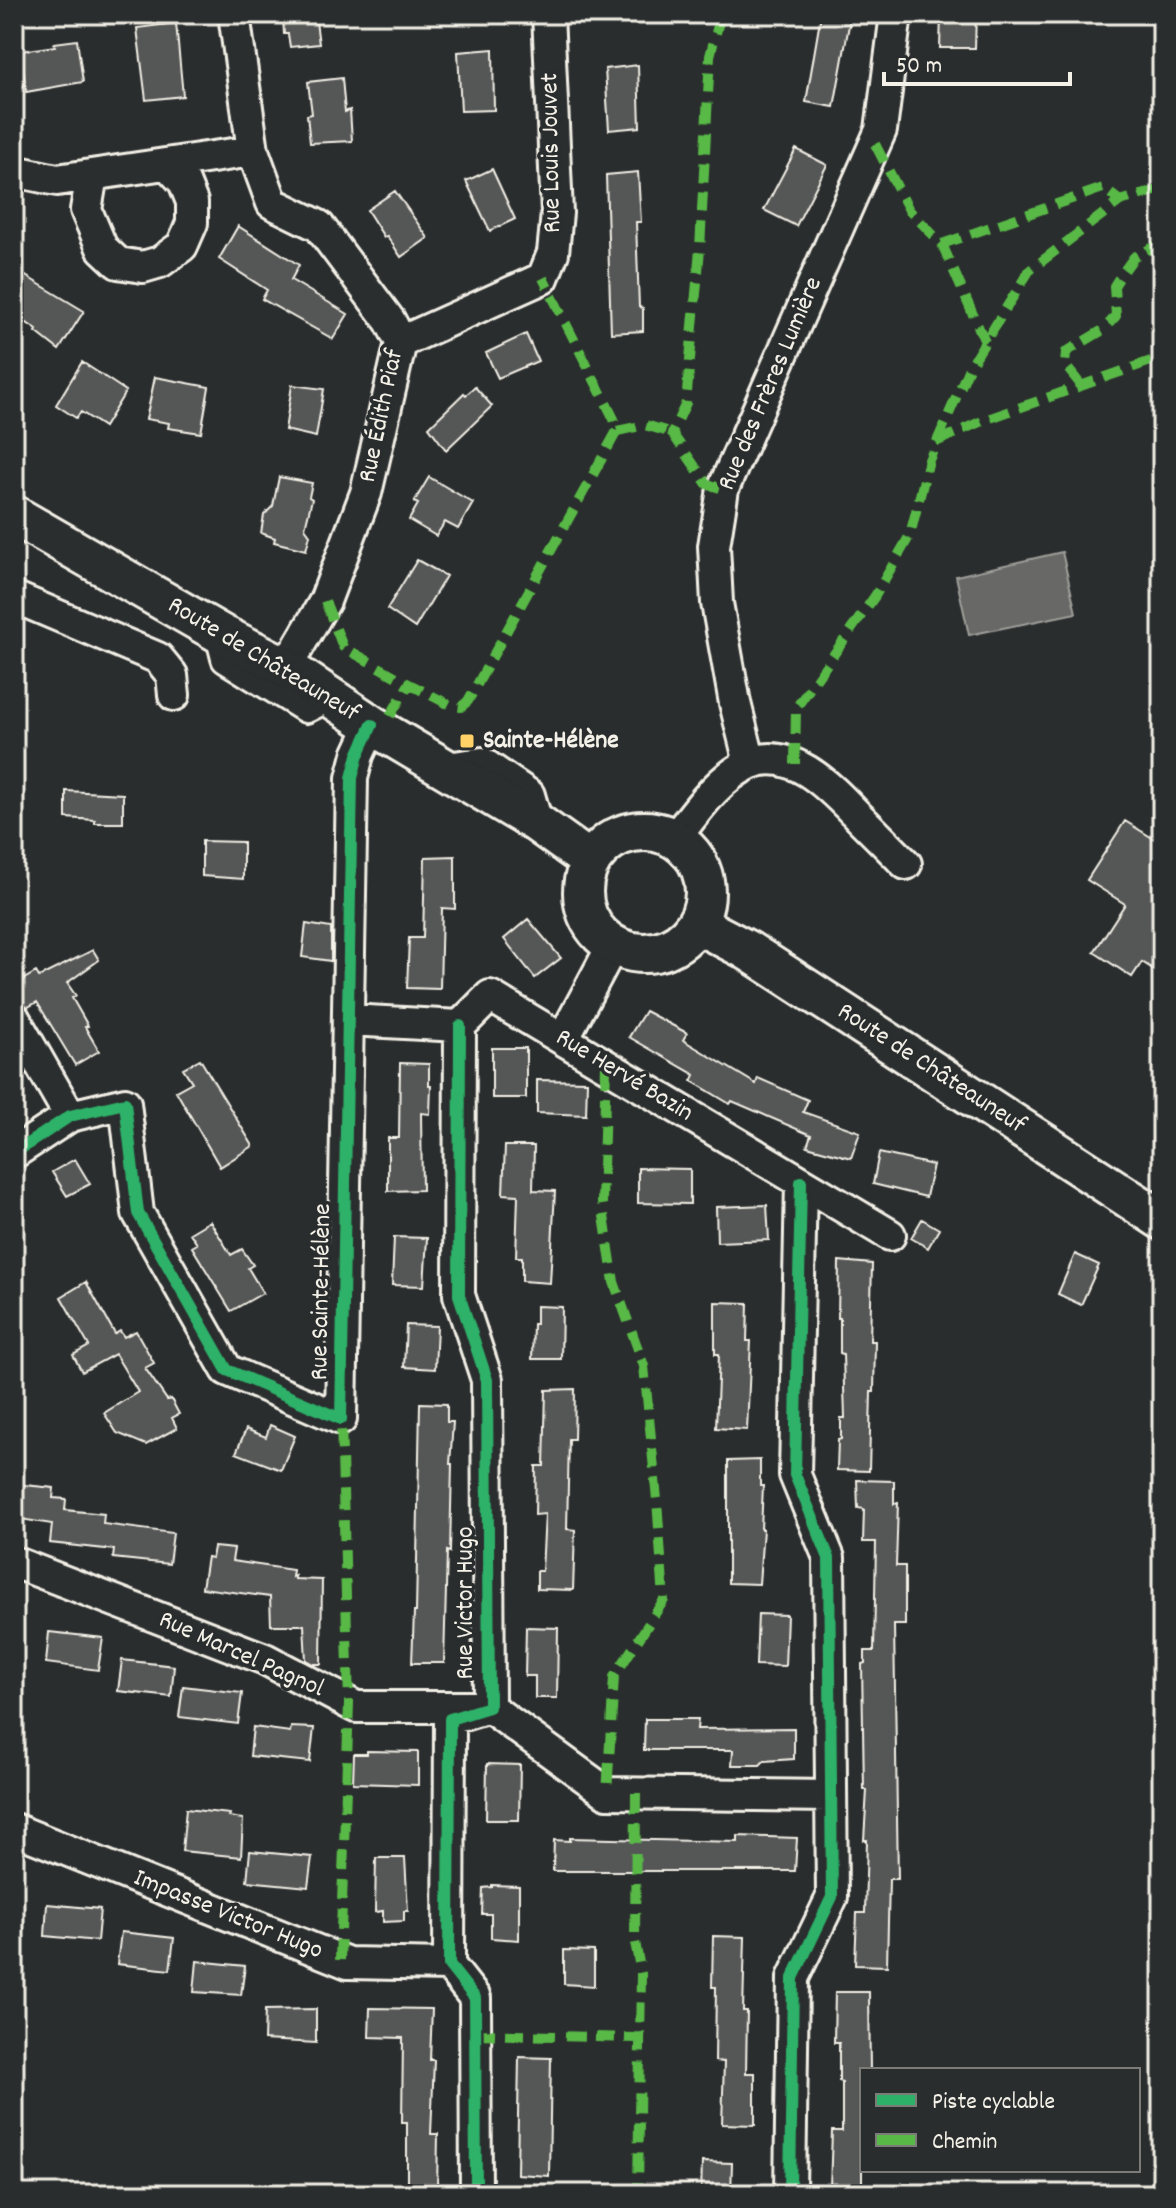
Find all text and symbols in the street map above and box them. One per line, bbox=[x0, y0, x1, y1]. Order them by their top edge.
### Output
scale bar bbox=[884, 36, 1070, 86]
text: 50 m bbox=[896, 50, 942, 84]
street label: Rue Louis Jouvet bbox=[532, 72, 572, 234]
street label: Rue des Frères Lumière bbox=[709, 271, 833, 497]
street label: Rue Édith Piaf bbox=[350, 345, 414, 486]
street label: Route de Châteauneuf bbox=[160, 588, 367, 732]
place label: Sainte-Hélène bbox=[483, 723, 619, 760]
marker: Sainte-Hélène bbox=[458, 732, 476, 750]
street label: Route de Châteauneuf bbox=[830, 994, 1033, 1144]
street label: Rue Hervé Bazin bbox=[548, 1020, 700, 1132]
street label: Rue Sainte-Hélène bbox=[302, 1203, 342, 1381]
street label: Rue Victor Hugo bbox=[448, 1526, 485, 1680]
street label: Rue Marcel Pagnol bbox=[152, 1602, 330, 1708]
street label: Impasse Victor Hugo bbox=[128, 1860, 328, 1970]
legend bbox=[860, 2068, 1140, 2172]
text: Piste cyclable bbox=[932, 2086, 1055, 2120]
text: Chemin bbox=[932, 2126, 997, 2160]

